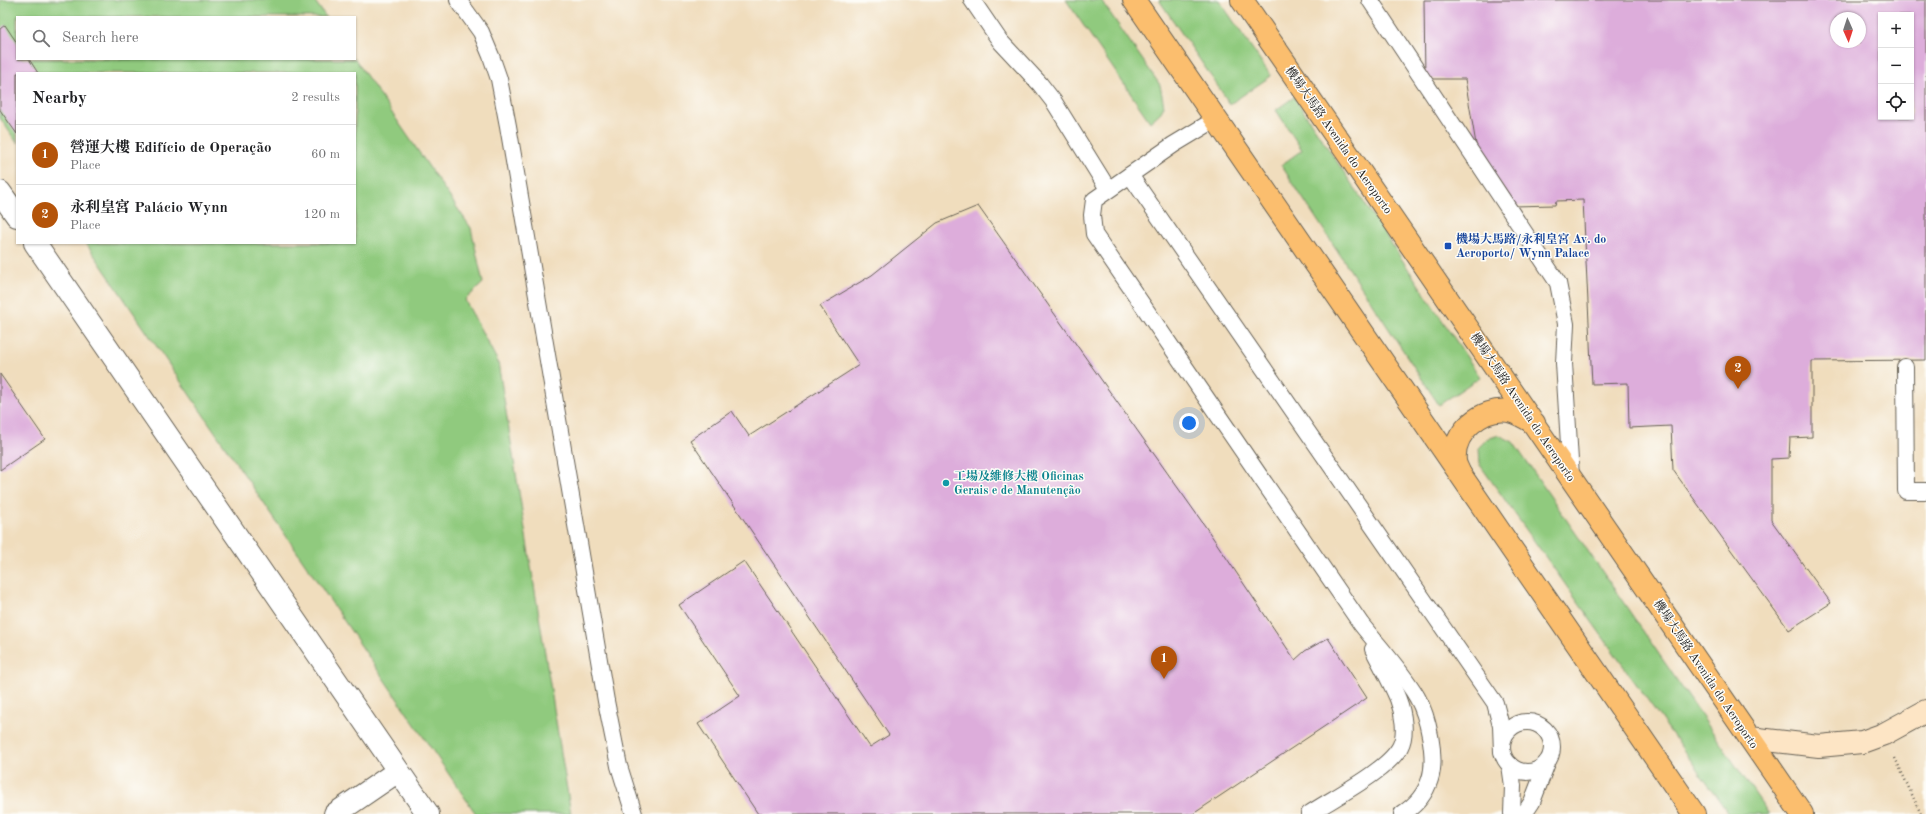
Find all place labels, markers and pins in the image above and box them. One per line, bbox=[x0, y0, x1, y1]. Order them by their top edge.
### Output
place label: 機場大馬路/永利皇宮 Av. do Aeroporto/ Wynn Palace bbox=[1456, 232, 1606, 260]
marker: 機場大馬路/永利皇宮 Av. do Aeroporto/ Wynn Palace bbox=[1443, 241, 1453, 251]
pin: 2 bbox=[1725, 356, 1751, 389]
place label: 工場及維修大樓 Oficinas Gerais e de Manutenção bbox=[954, 469, 1084, 497]
marker: 工場及維修大樓 Oficinas Gerais e de Manutenção bbox=[941, 478, 951, 488]
pin: 1 bbox=[1151, 646, 1177, 679]

